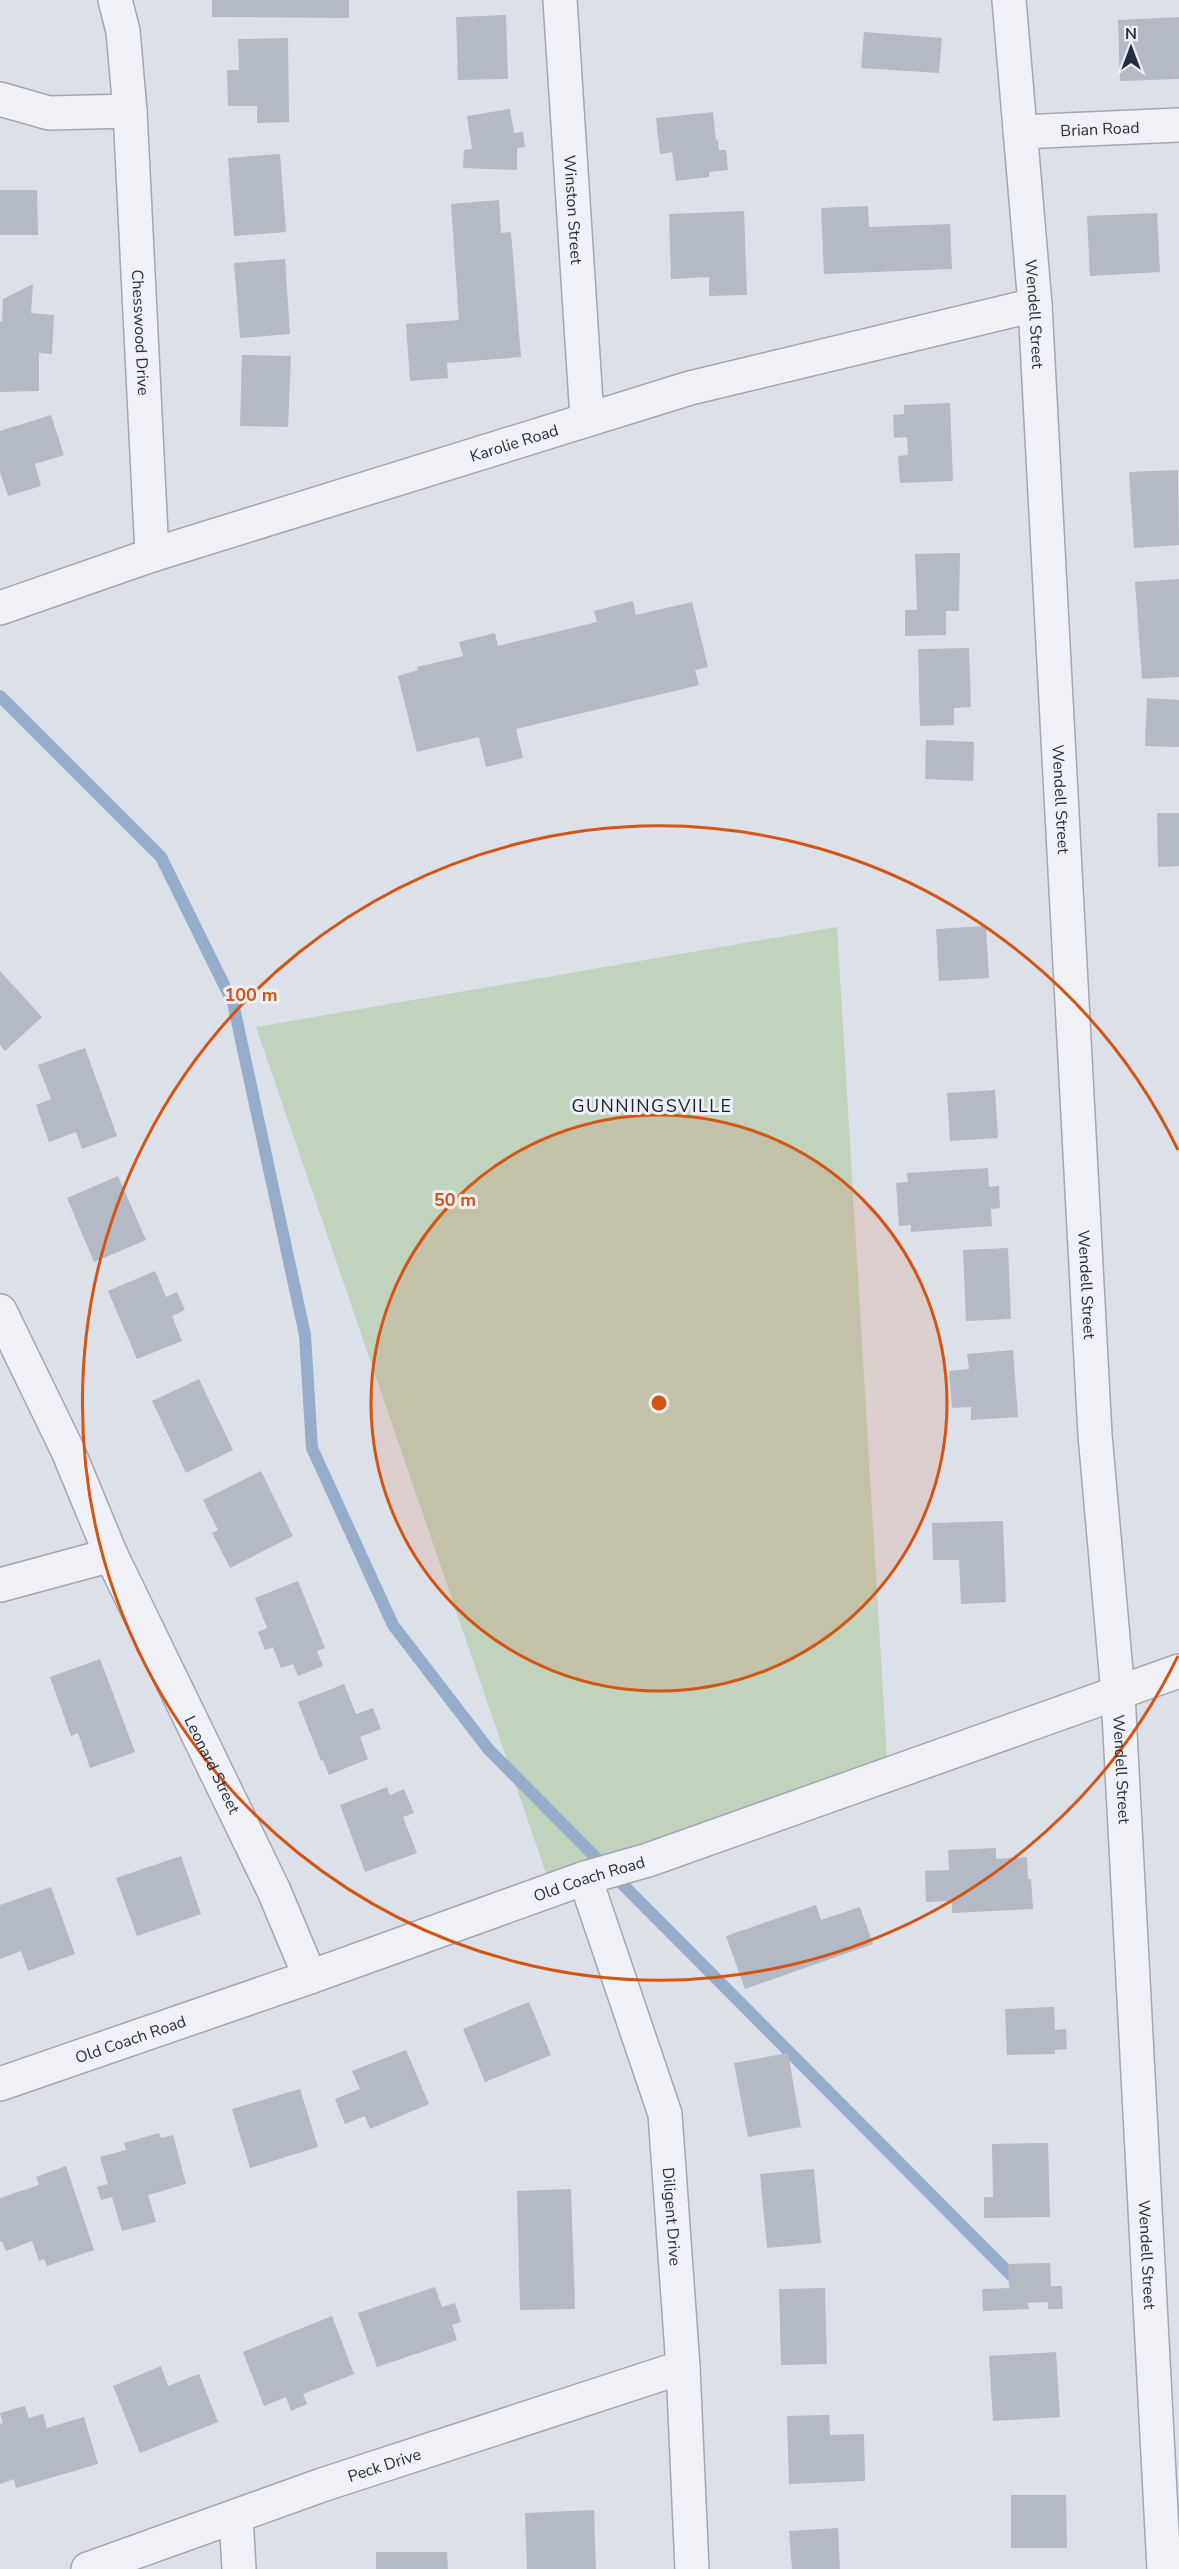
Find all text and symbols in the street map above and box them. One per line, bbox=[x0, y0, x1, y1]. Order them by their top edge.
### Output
north arrow bbox=[1101, 18, 1161, 78]
text: N bbox=[1125, 23, 1137, 45]
street label: Brian Road bbox=[1060, 117, 1140, 142]
street label: Winston Street bbox=[558, 154, 587, 265]
street label: Wendell Street bbox=[1019, 258, 1048, 370]
street label: Chesswood Drive bbox=[126, 269, 154, 396]
street label: Karolie Road bbox=[467, 420, 561, 468]
street label: Wendell Street bbox=[1046, 744, 1074, 855]
text: 100 m bbox=[224, 983, 278, 1007]
district label: GUNNINGSVILLE bbox=[571, 1094, 733, 1118]
text: 50 m bbox=[434, 1188, 476, 1212]
street label: Wendell Street bbox=[1072, 1229, 1100, 1340]
centre of rings bbox=[649, 1393, 669, 1413]
street label: Leonard Street bbox=[179, 1712, 245, 1818]
street label: Wendell Street bbox=[1107, 1714, 1135, 1825]
street label: Old Coach Road bbox=[531, 1851, 648, 1908]
street label: Old Coach Road bbox=[72, 2011, 189, 2069]
street label: Diligent Drive bbox=[657, 2167, 686, 2267]
street label: Wendell Street bbox=[1133, 2199, 1160, 2310]
street label: Peck Drive bbox=[345, 2443, 424, 2488]

